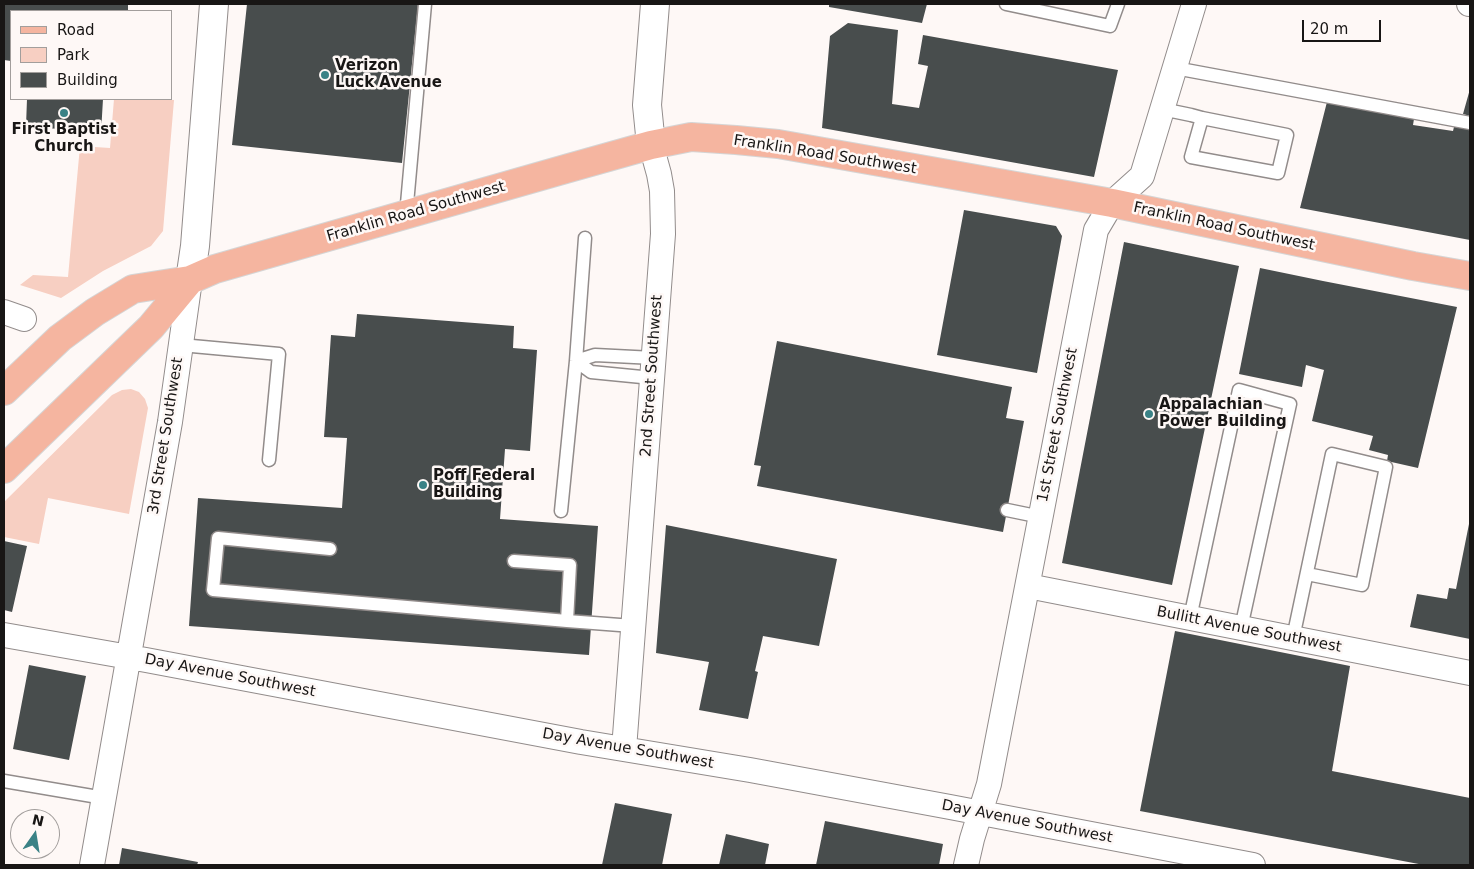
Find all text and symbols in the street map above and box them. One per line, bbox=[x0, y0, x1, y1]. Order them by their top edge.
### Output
legend bbox=[10, 10, 172, 100]
scale bar bbox=[1304, 10, 1383, 42]
text: 20 m bbox=[1310, 20, 1348, 38]
text: Road bbox=[57, 21, 95, 39]
text: Park bbox=[57, 46, 89, 64]
place label: Verizon Luck Avenue bbox=[335, 57, 442, 92]
marker: Verizon Luck Avenue bbox=[319, 69, 331, 81]
text: Building bbox=[57, 71, 118, 89]
marker: First Baptist Church bbox=[58, 107, 70, 119]
place label: First Baptist Church bbox=[12, 121, 116, 156]
street label: Franklin Road Southwest bbox=[732, 132, 918, 178]
street label: Franklin Road Southwest bbox=[325, 178, 507, 246]
street label: Franklin Road Southwest bbox=[1132, 199, 1316, 255]
street label: 2nd Street Southwest bbox=[637, 294, 667, 458]
street label: 1st Street Southwest bbox=[1034, 346, 1082, 504]
street label: 3rd Street Southwest bbox=[145, 356, 187, 516]
place label: Appalachian Power Building bbox=[1159, 396, 1287, 431]
marker: Appalachian Power Building bbox=[1143, 408, 1155, 420]
place label: Poff Federal Building bbox=[433, 467, 535, 502]
marker: Poff Federal Building bbox=[417, 479, 429, 491]
street label: Bullitt Avenue Southwest bbox=[1155, 603, 1343, 657]
street label: Day Avenue Southwest bbox=[143, 651, 317, 701]
street label: Day Avenue Southwest bbox=[541, 725, 715, 773]
street label: Day Avenue Southwest bbox=[940, 797, 1114, 847]
north arrow bbox=[10, 809, 60, 859]
text: N bbox=[31, 811, 46, 829]

